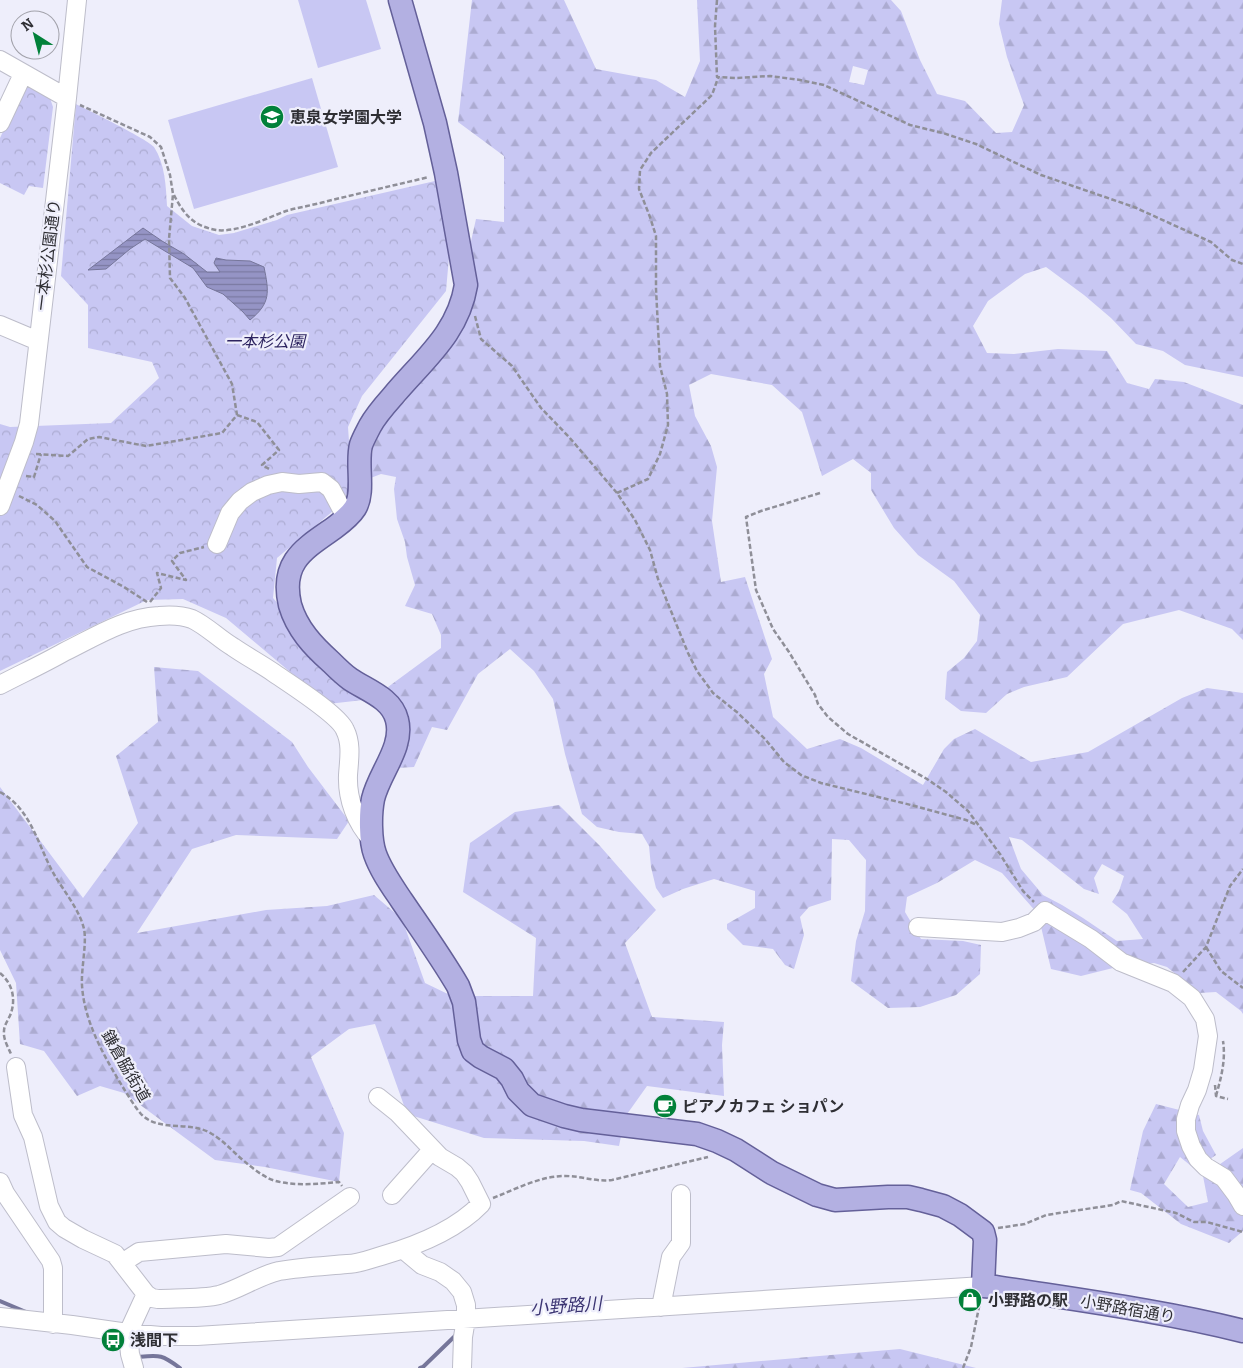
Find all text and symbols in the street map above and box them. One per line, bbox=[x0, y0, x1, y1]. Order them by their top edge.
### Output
north arrow bbox=[10, 10, 60, 60]
text: N bbox=[18, 15, 37, 35]
school or university icon: 恵泉女学園大学 bbox=[259, 104, 285, 130]
place label: 恵泉女学園大学 bbox=[290, 108, 402, 127]
street label: 一本杉公園通り bbox=[32, 198, 64, 312]
park label: 一本杉公園 bbox=[225, 332, 307, 351]
street label: 鎌倉脇街道 bbox=[98, 1027, 154, 1105]
cafe icon: ピアノカフェ ショパン bbox=[652, 1093, 678, 1119]
place label: ピアノカフェ ショパン bbox=[682, 1097, 844, 1116]
shop icon: 小野路の駅 bbox=[957, 1287, 983, 1313]
place label: 小野路の駅 bbox=[988, 1291, 1068, 1310]
street label: 小野路宿通り bbox=[1079, 1291, 1177, 1327]
water label: 小野路川 bbox=[529, 1292, 605, 1319]
bus stop icon: 浅間下 bbox=[100, 1327, 126, 1353]
place label: 浅間下 bbox=[130, 1331, 178, 1350]

